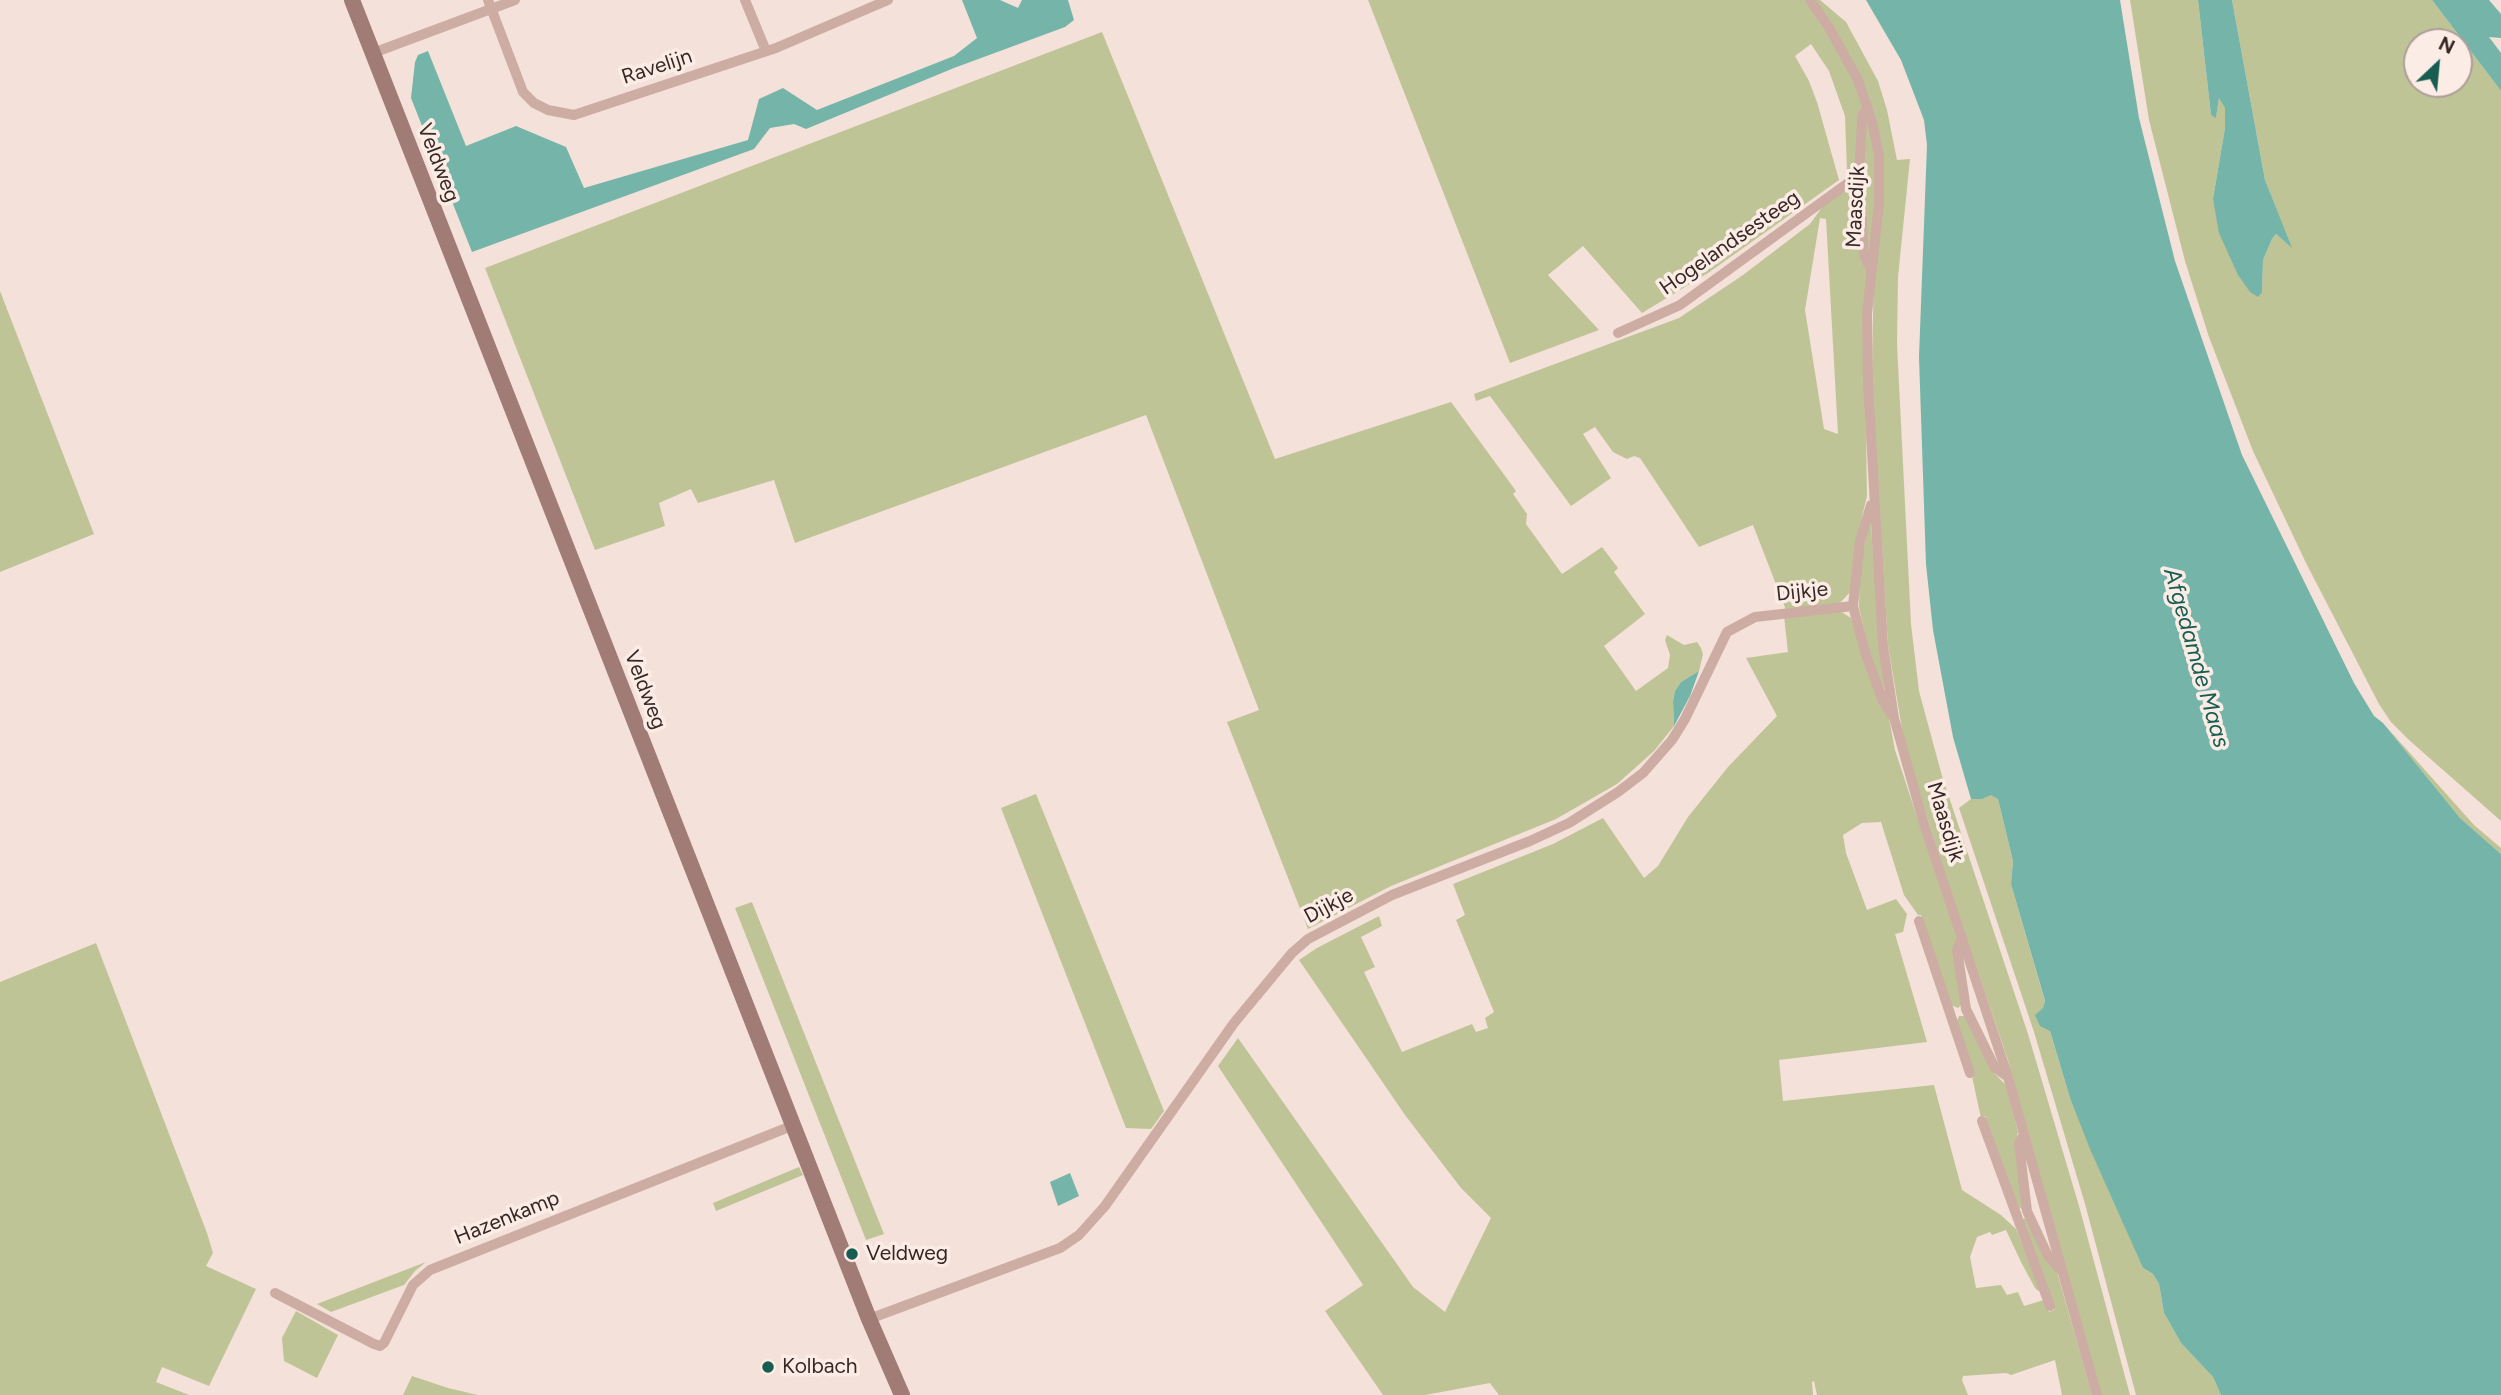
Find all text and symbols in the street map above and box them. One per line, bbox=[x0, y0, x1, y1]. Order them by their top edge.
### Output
north arrow bbox=[2403, 28, 2473, 98]
text: N bbox=[2435, 32, 2458, 59]
street label: Ravelijn bbox=[619, 44, 695, 90]
street label: Veldweg bbox=[412, 120, 464, 206]
street label: Maasdijk bbox=[1841, 165, 1871, 249]
street label: Hogelandsesteeg bbox=[1655, 185, 1805, 301]
water label: Afgedamde Maas bbox=[2157, 565, 2235, 751]
street label: Dijkje bbox=[1775, 577, 1829, 607]
street label: Veldweg bbox=[619, 647, 671, 733]
street label: Maasdijk bbox=[1921, 779, 1969, 865]
street label: Dijkje bbox=[1300, 883, 1358, 929]
street label: Hazenkamp bbox=[451, 1186, 563, 1250]
place label: Veldweg bbox=[866, 1241, 948, 1267]
marker: Veldweg bbox=[844, 1246, 860, 1262]
place label: Kolbach bbox=[782, 1354, 858, 1380]
marker: Kolbach bbox=[760, 1359, 776, 1375]

